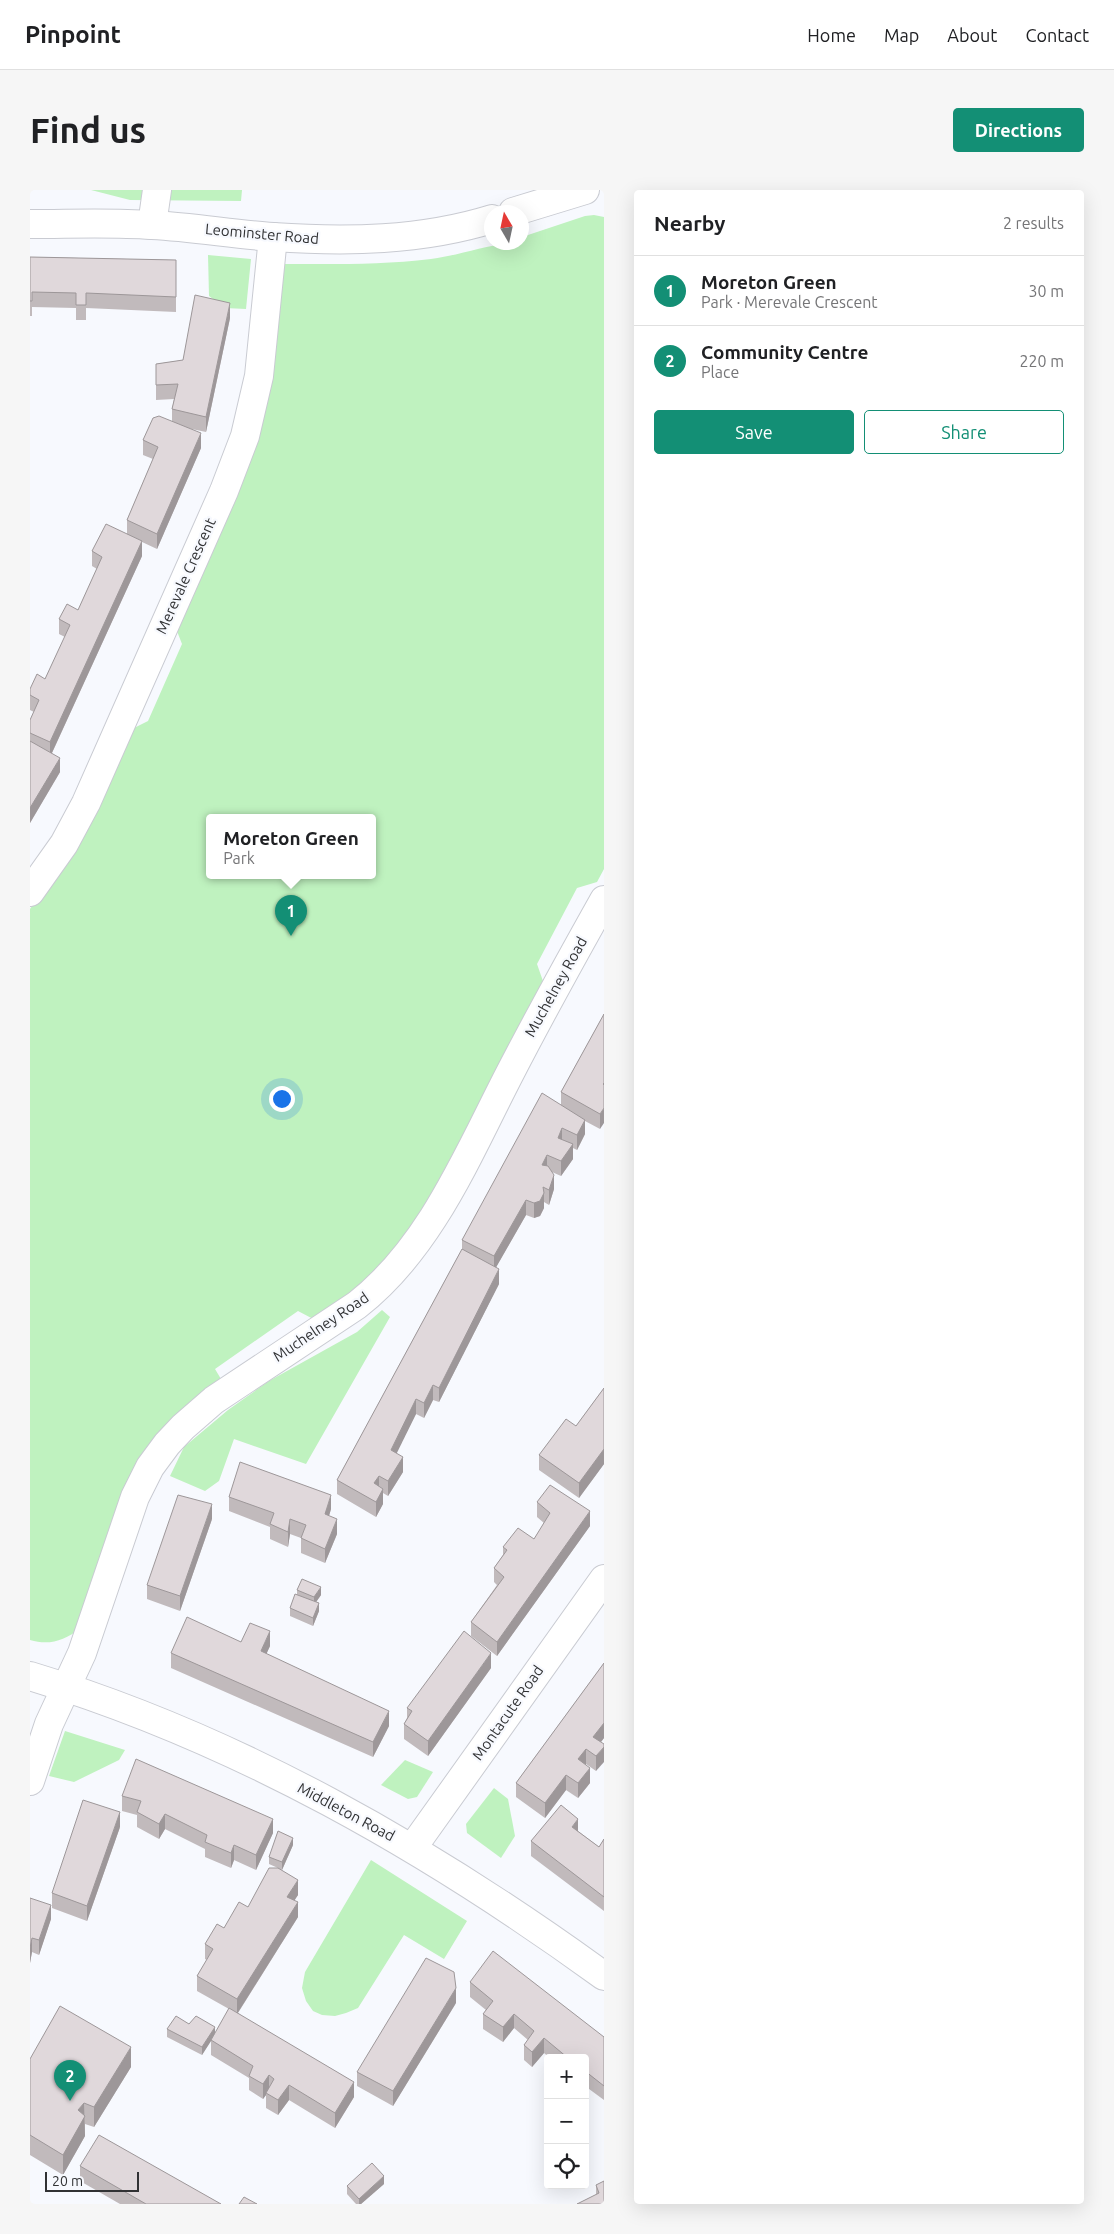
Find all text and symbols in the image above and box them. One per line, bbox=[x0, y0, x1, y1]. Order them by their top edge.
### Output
text: Pinpoint bbox=[25, 21, 121, 48]
text: Home bbox=[807, 25, 856, 45]
text: Map bbox=[884, 25, 919, 45]
text: About bbox=[947, 25, 997, 45]
text: Contact bbox=[1025, 25, 1089, 45]
button: Directions bbox=[953, 108, 1084, 152]
text: Find us bbox=[30, 110, 146, 150]
north arrow bbox=[484, 205, 529, 250]
text: Nearby bbox=[654, 211, 725, 235]
text: 2 results bbox=[1003, 214, 1064, 232]
street label: Leominster Road bbox=[204, 220, 320, 247]
text: Moreton Green bbox=[701, 271, 837, 293]
text: 1 bbox=[665, 282, 675, 300]
text: 30 m bbox=[1028, 282, 1064, 300]
text: Park · Merevale Crescent bbox=[701, 293, 878, 311]
text: Community Centre bbox=[701, 341, 868, 363]
text: 2 bbox=[665, 352, 675, 370]
text: 220 m bbox=[1019, 352, 1064, 370]
text: Place bbox=[701, 363, 739, 381]
button: Save bbox=[654, 410, 854, 454]
button: Share bbox=[864, 410, 1064, 454]
street label: Merevale Crescent bbox=[152, 515, 219, 636]
popup bbox=[206, 814, 376, 879]
text: Moreton Green bbox=[223, 827, 359, 849]
text: Park bbox=[223, 849, 255, 867]
pin: 1 bbox=[275, 895, 307, 936]
street label: Muchelney Road bbox=[521, 934, 590, 1040]
your location bbox=[269, 1086, 295, 1112]
street label: Muchelney Road bbox=[270, 1288, 372, 1365]
street label: Montacute Road bbox=[469, 1662, 547, 1763]
street label: Middleton Road bbox=[295, 1779, 398, 1844]
map controls bbox=[544, 2054, 589, 2189]
button: + bbox=[544, 2054, 589, 2099]
pin: 2 bbox=[54, 2060, 86, 2101]
button: − bbox=[544, 2099, 589, 2144]
button: locate bbox=[544, 2144, 589, 2189]
scale bar bbox=[45, 2169, 139, 2192]
text: 20 m bbox=[52, 2173, 83, 2189]

